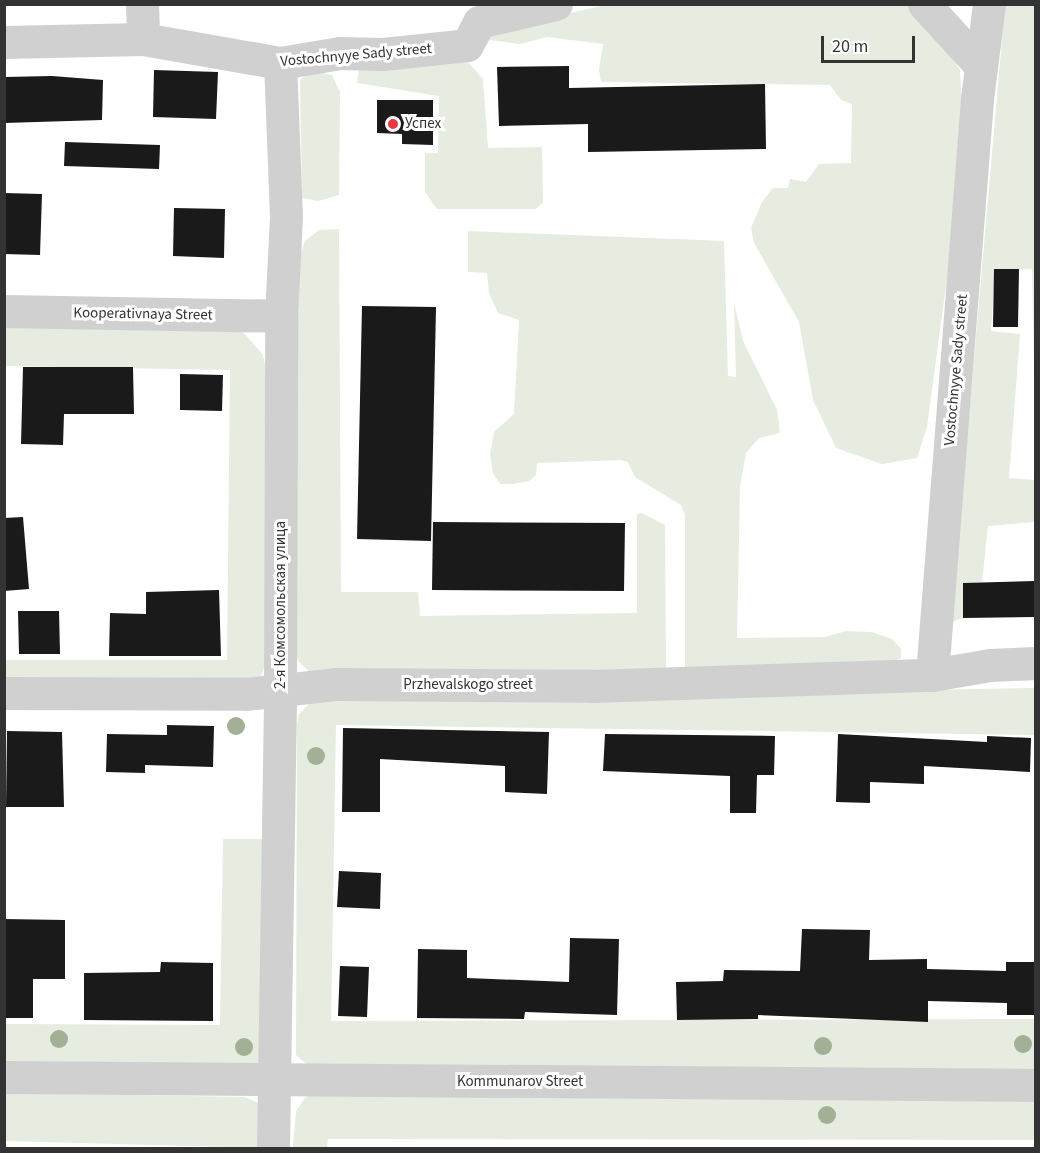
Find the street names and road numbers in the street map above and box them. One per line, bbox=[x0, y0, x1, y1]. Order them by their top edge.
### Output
street label: Vostochnyye Sady street bbox=[280, 39, 432, 71]
street label: Vostochnyye Sady street bbox=[940, 294, 972, 446]
street label: Kooperativnaya Street bbox=[73, 304, 213, 324]
street label: 2-я Комсомольская улица bbox=[272, 521, 290, 689]
street label: Przhevalskogo street bbox=[403, 676, 533, 694]
street label: Kommunarov Street bbox=[457, 1073, 583, 1091]

